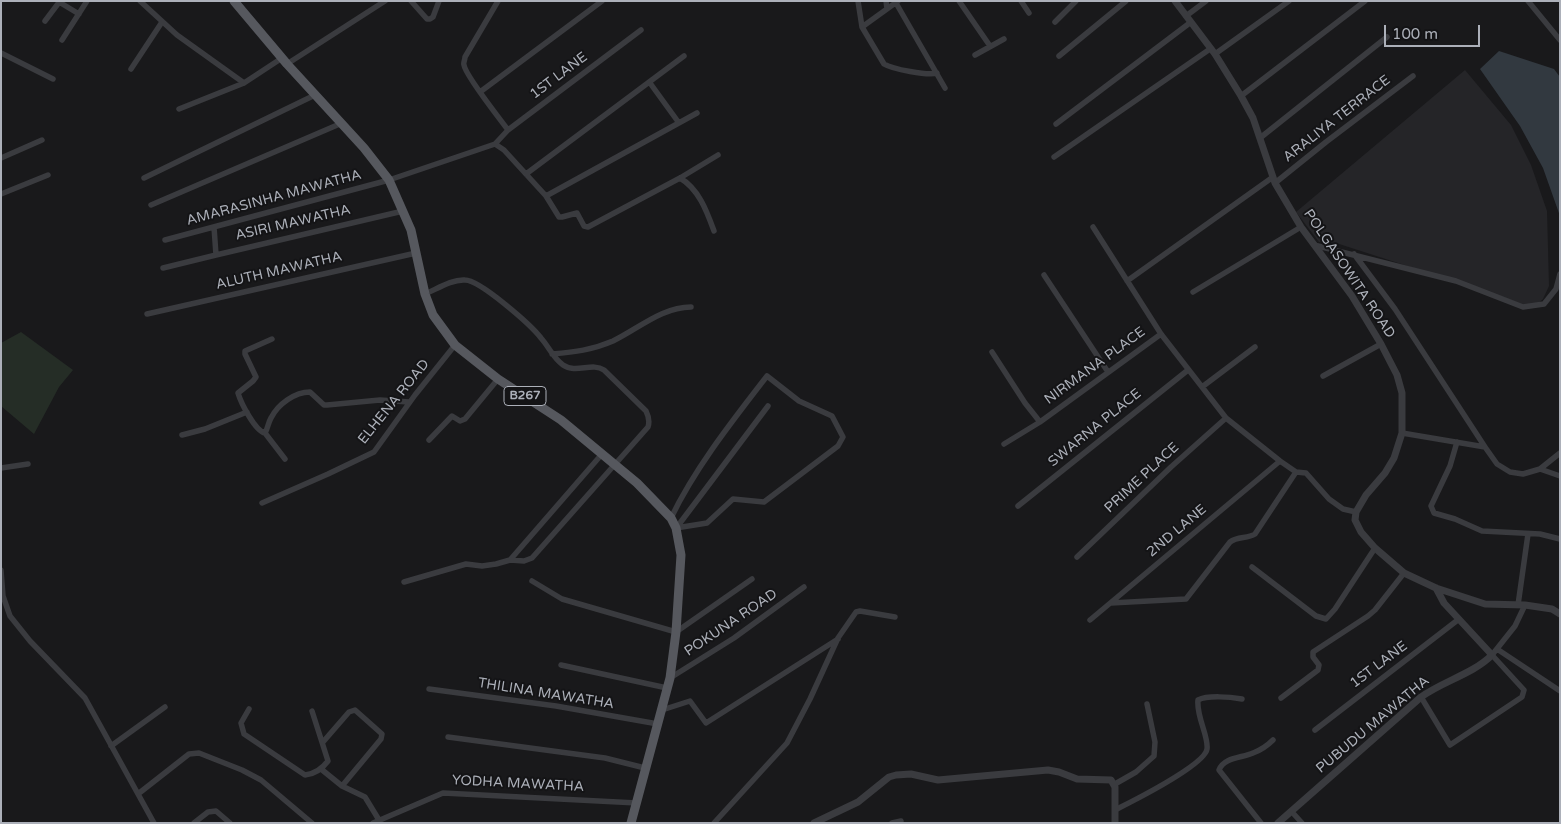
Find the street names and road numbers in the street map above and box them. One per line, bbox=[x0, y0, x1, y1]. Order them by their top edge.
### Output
street label: 1ST LANE bbox=[527, 49, 591, 103]
street label: ARALIYA TERRACE bbox=[1280, 72, 1394, 166]
street label: AMARASINHA MAWATHA bbox=[185, 167, 363, 229]
street label: ASIRI MAWATHA bbox=[234, 202, 352, 244]
street label: POLGASOWITA ROAD bbox=[1300, 206, 1398, 342]
street label: ALUTH MAWATHA bbox=[214, 248, 344, 294]
street label: NIRMANA PLACE bbox=[1041, 324, 1149, 408]
street label: ELHENA ROAD bbox=[355, 356, 433, 448]
street label: SWARNA PLACE bbox=[1045, 385, 1145, 471]
road number: B267 bbox=[504, 386, 546, 406]
street label: PRIME PLACE bbox=[1101, 439, 1183, 517]
street label: 2ND LANE bbox=[1144, 501, 1210, 561]
street label: POKUNA ROAD bbox=[681, 586, 781, 660]
street label: 1ST LANE bbox=[1347, 638, 1411, 692]
street label: PUBUDU MAWATHA bbox=[1313, 673, 1433, 777]
street label: THILINA MAWATHA bbox=[477, 675, 615, 713]
street label: YODHA MAWATHA bbox=[452, 772, 584, 796]

